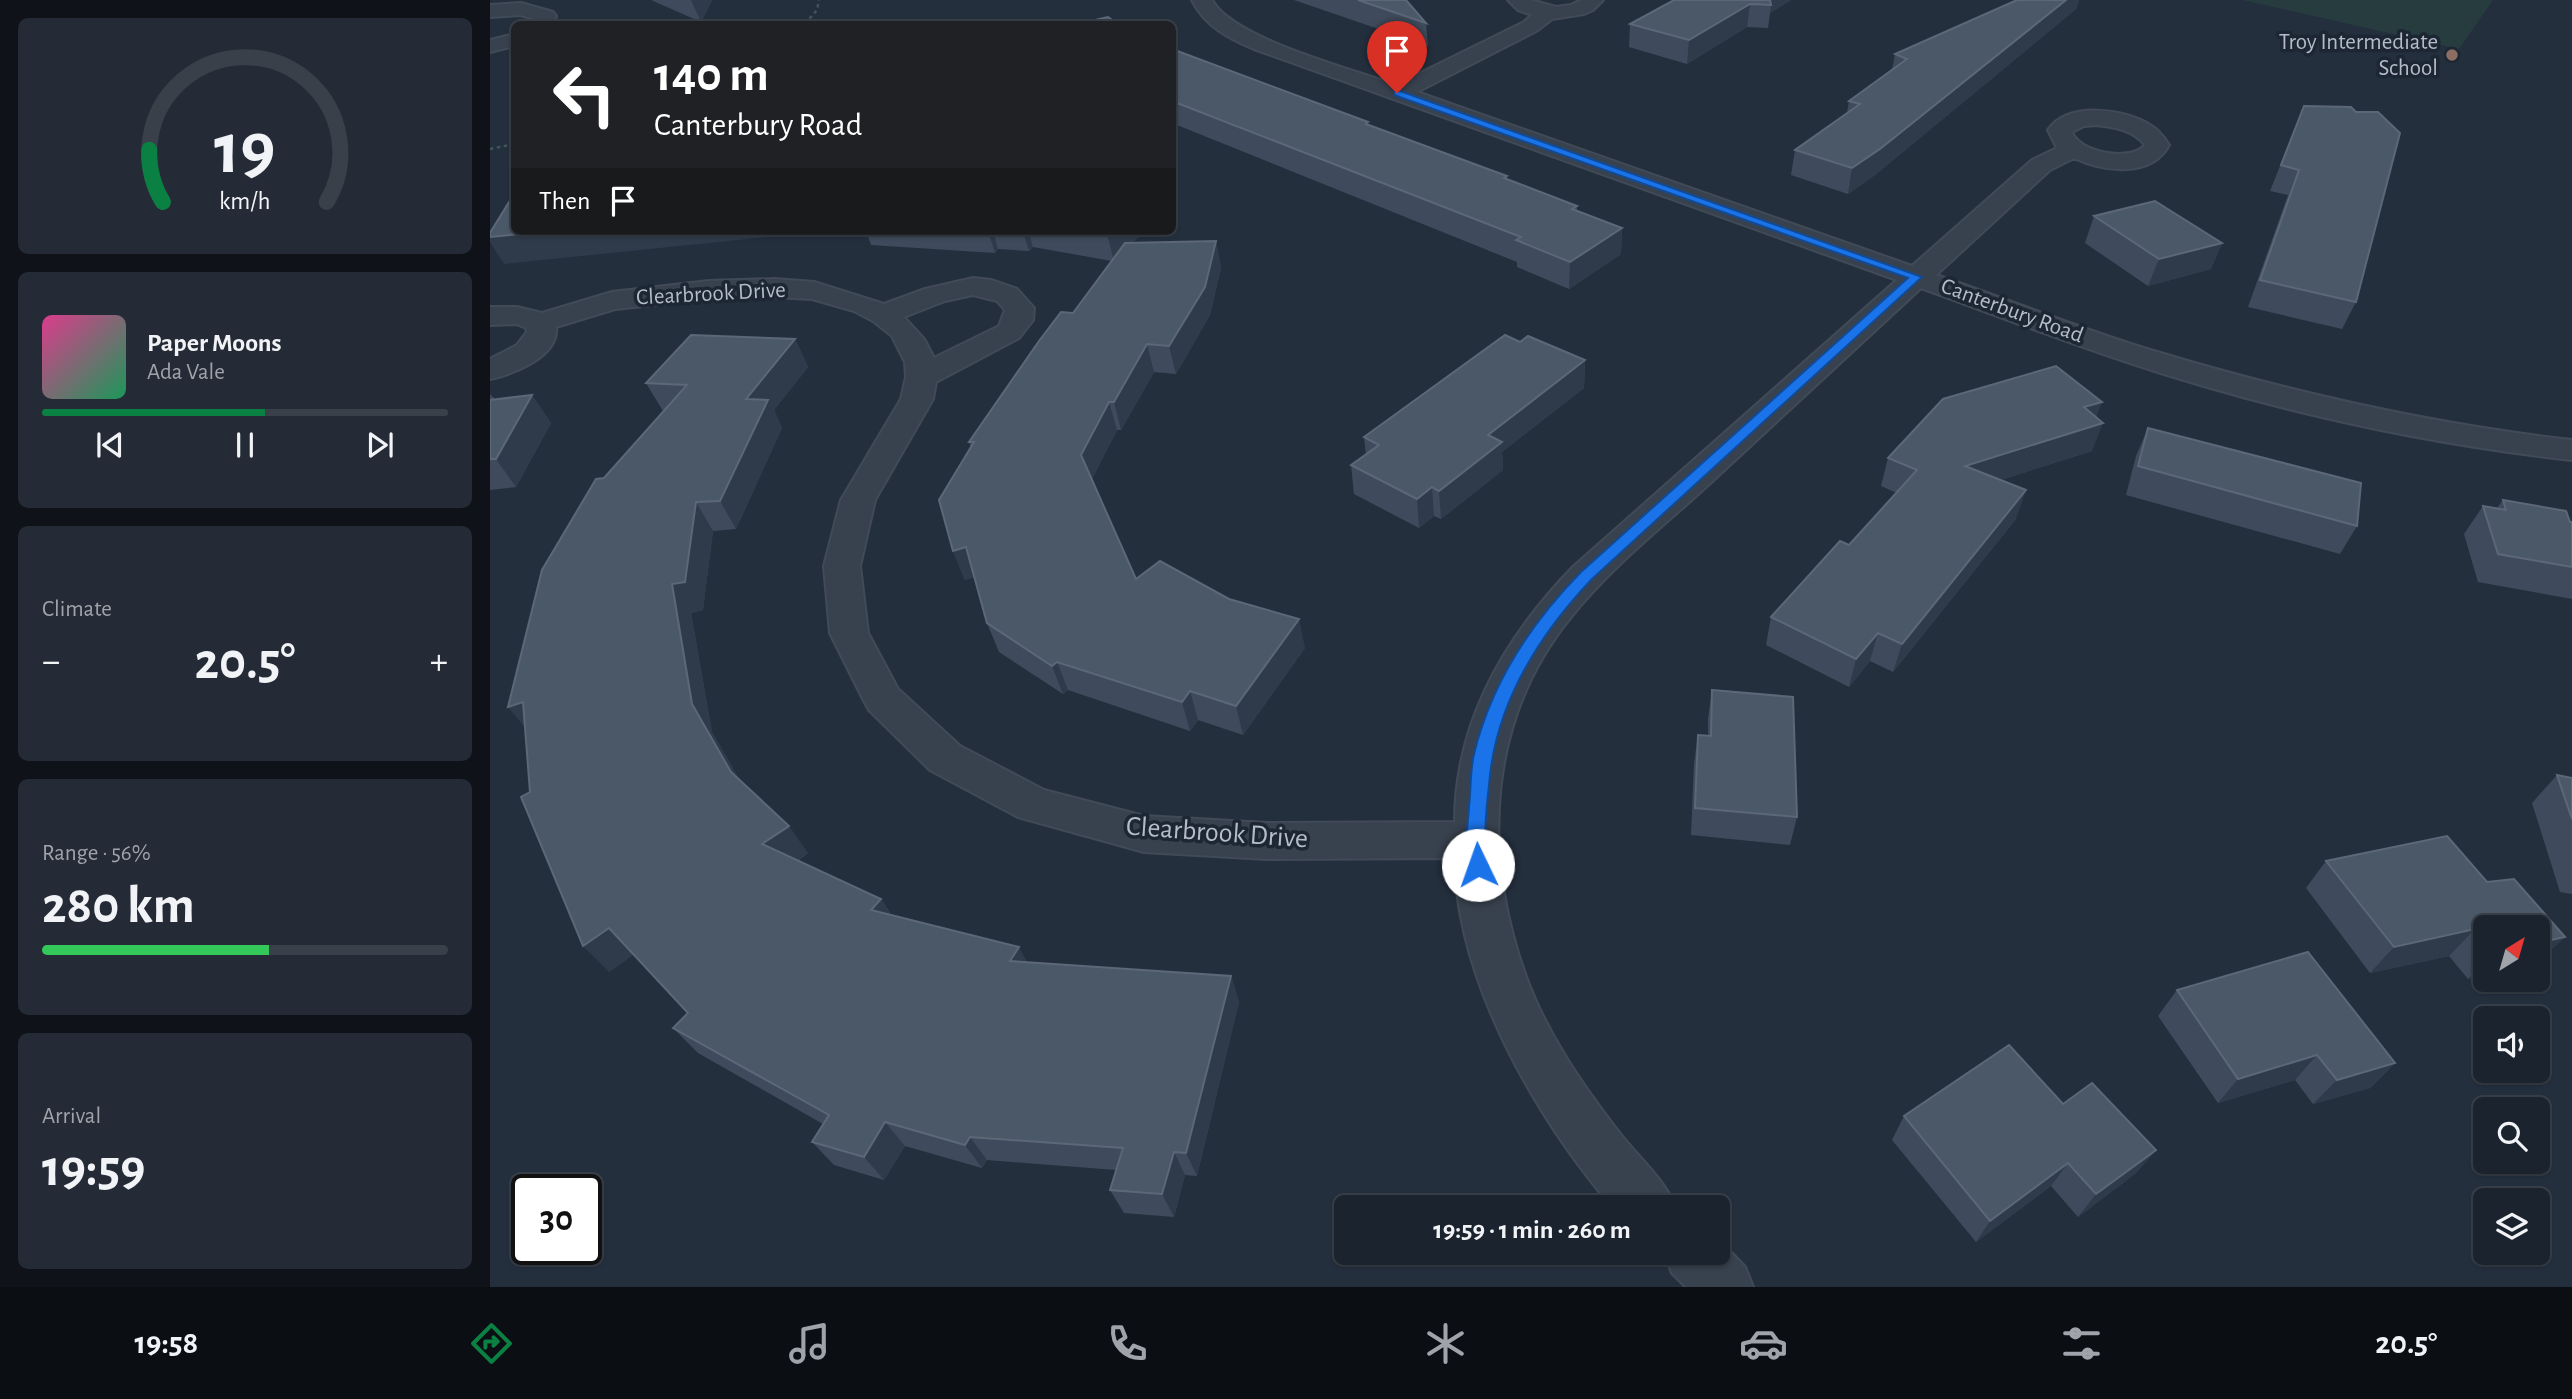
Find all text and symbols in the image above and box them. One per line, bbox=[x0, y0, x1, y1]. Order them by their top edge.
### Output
pin bbox=[1367, 21, 1427, 93]
place label: Troy Intermediate School bbox=[2279, 31, 2438, 80]
icon: arrive bbox=[1378, 32, 1416, 70]
marker: Troy Intermediate School bbox=[2444, 47, 2460, 63]
icon: left bbox=[539, 49, 630, 140]
text: 140 m bbox=[654, 51, 769, 100]
text: Canterbury Road bbox=[654, 109, 862, 141]
text: 19 bbox=[214, 114, 276, 187]
icon: arrive bbox=[604, 182, 642, 220]
text: Then bbox=[539, 188, 590, 214]
text: km/h bbox=[219, 189, 271, 214]
street label: Canterbury Road bbox=[1938, 275, 2086, 347]
street label: Clearbrook Drive bbox=[636, 279, 786, 309]
text: Paper Moons bbox=[147, 330, 282, 356]
text: Ada Vale bbox=[147, 361, 225, 384]
icon: previous bbox=[91, 426, 129, 464]
icon: pause bbox=[226, 426, 264, 464]
icon: next bbox=[361, 426, 399, 464]
text: Climate bbox=[42, 598, 112, 621]
text: 20.5° bbox=[194, 636, 296, 688]
text: − bbox=[42, 643, 60, 681]
text: + bbox=[430, 643, 448, 681]
street label: Clearbrook Drive bbox=[1125, 813, 1309, 853]
position arrow bbox=[1441, 828, 1515, 902]
text: Range · 56% bbox=[42, 842, 151, 865]
text: 280 km bbox=[42, 880, 195, 932]
north arrow bbox=[2473, 915, 2550, 992]
map controls bbox=[2473, 915, 2550, 1265]
button: sound bbox=[2473, 1006, 2550, 1083]
button: search bbox=[2473, 1097, 2550, 1174]
text: Arrival bbox=[42, 1105, 101, 1128]
text: 19:59 bbox=[42, 1143, 145, 1195]
speed limit sign: 30 bbox=[511, 1174, 602, 1265]
button: layers bbox=[2473, 1188, 2550, 1265]
text: 19:59 · 1 min · 260 m bbox=[1433, 1217, 1631, 1243]
icon: directions bbox=[467, 1319, 516, 1368]
icon: music bbox=[785, 1319, 834, 1368]
icon: phone bbox=[1103, 1319, 1152, 1368]
icon: climate bbox=[1421, 1319, 1470, 1368]
icon: car bbox=[1739, 1319, 1788, 1368]
icon: filters bbox=[2057, 1319, 2106, 1368]
text: 19:58 bbox=[134, 1327, 198, 1359]
text: 20.5° bbox=[2375, 1327, 2437, 1359]

